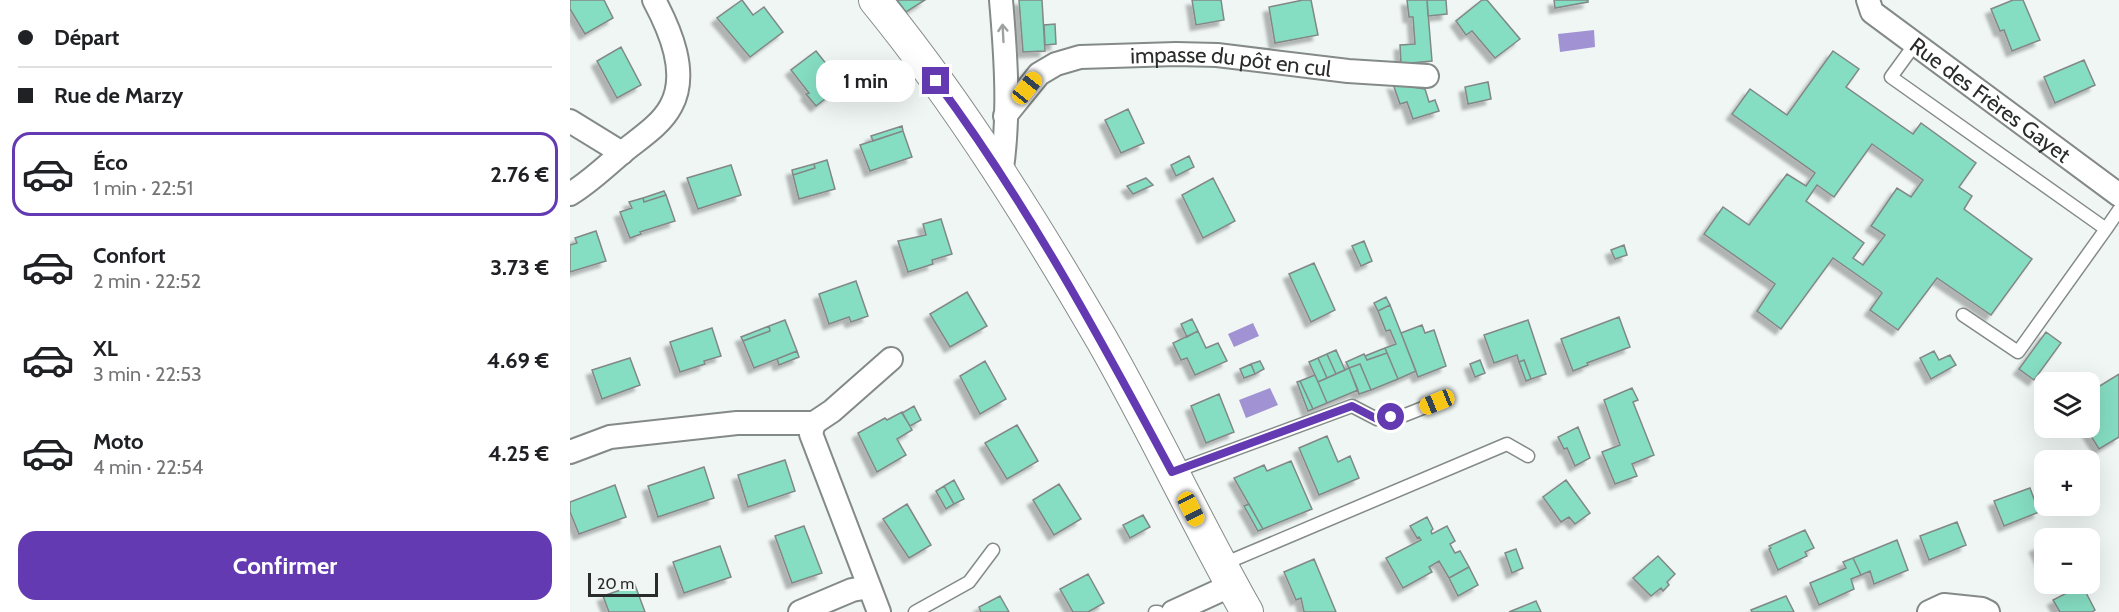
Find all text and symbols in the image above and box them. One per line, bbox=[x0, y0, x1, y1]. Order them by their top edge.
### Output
one-way arrow bbox=[998, 23, 1009, 43]
text: Départ bbox=[54, 24, 119, 51]
street label: Rue des Frères Gayet bbox=[1904, 32, 2076, 169]
street label: impasse du pôt en cul bbox=[1130, 41, 1334, 83]
callout: 1 min bbox=[816, 60, 915, 102]
route end bbox=[922, 67, 949, 94]
car bbox=[1009, 68, 1045, 108]
text: 1 min bbox=[843, 69, 888, 93]
text: Rue de Marzy bbox=[54, 82, 183, 109]
icon: car bbox=[21, 147, 75, 201]
text: Éco bbox=[93, 149, 128, 176]
text: 2.76 € bbox=[490, 161, 549, 188]
text: 1 min · 22:51 bbox=[93, 176, 193, 200]
icon: car bbox=[21, 240, 75, 294]
text: Confort bbox=[93, 242, 166, 269]
text: 3.73 € bbox=[490, 254, 549, 281]
text: 2 min · 22:52 bbox=[93, 269, 201, 293]
icon: car bbox=[21, 333, 75, 387]
text: XL bbox=[93, 335, 118, 362]
text: 4.69 € bbox=[487, 347, 549, 374]
text: 3 min · 22:53 bbox=[93, 362, 202, 386]
map controls bbox=[2034, 372, 2100, 594]
button: layers bbox=[2034, 372, 2100, 438]
car bbox=[1417, 387, 1457, 417]
route start bbox=[1377, 403, 1404, 430]
icon: car bbox=[21, 426, 75, 480]
text: Moto bbox=[93, 428, 144, 455]
text: 4.25 € bbox=[488, 440, 549, 467]
button: + bbox=[2034, 450, 2100, 516]
text: 4 min · 22:54 bbox=[93, 455, 203, 479]
car bbox=[1175, 489, 1207, 529]
button: − bbox=[2034, 528, 2100, 594]
button: Confirmer bbox=[18, 531, 552, 600]
scale bar bbox=[588, 570, 658, 598]
text: 20 m bbox=[597, 574, 634, 593]

